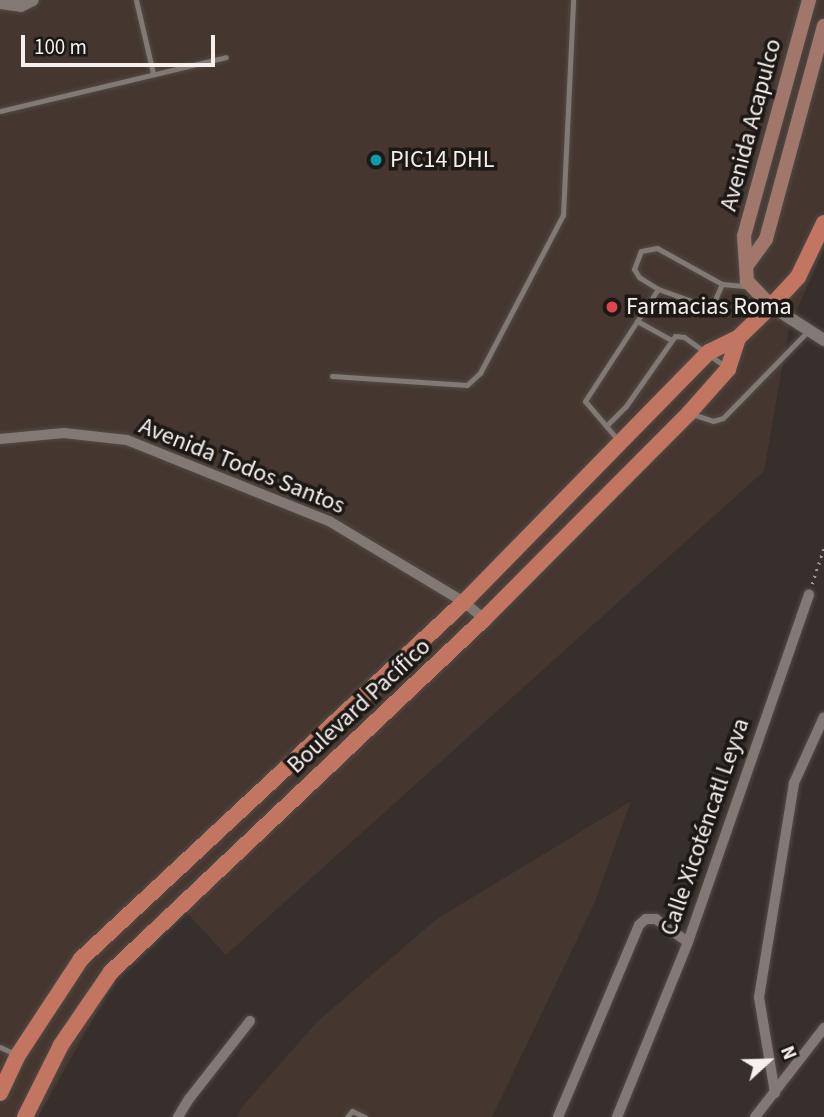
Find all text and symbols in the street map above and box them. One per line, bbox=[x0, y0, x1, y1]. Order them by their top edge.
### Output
scale bar bbox=[24, 21, 219, 65]
text: 100 m bbox=[34, 32, 87, 62]
street label: Avenida Acapulco bbox=[714, 36, 788, 214]
place label: PIC14 DHL bbox=[390, 146, 494, 174]
marker: PIC14 DHL bbox=[368, 152, 384, 168]
place label: Farmacias Roma bbox=[626, 293, 792, 321]
marker: Farmacias Roma bbox=[604, 299, 620, 315]
street label: Avenida Todos Santos bbox=[135, 412, 349, 520]
street label: Boulevard Pacífico bbox=[281, 632, 437, 780]
street label: Calle Xicoténcatl Leyva bbox=[654, 715, 756, 939]
north arrow bbox=[733, 1026, 803, 1096]
text: N bbox=[773, 1042, 803, 1064]

